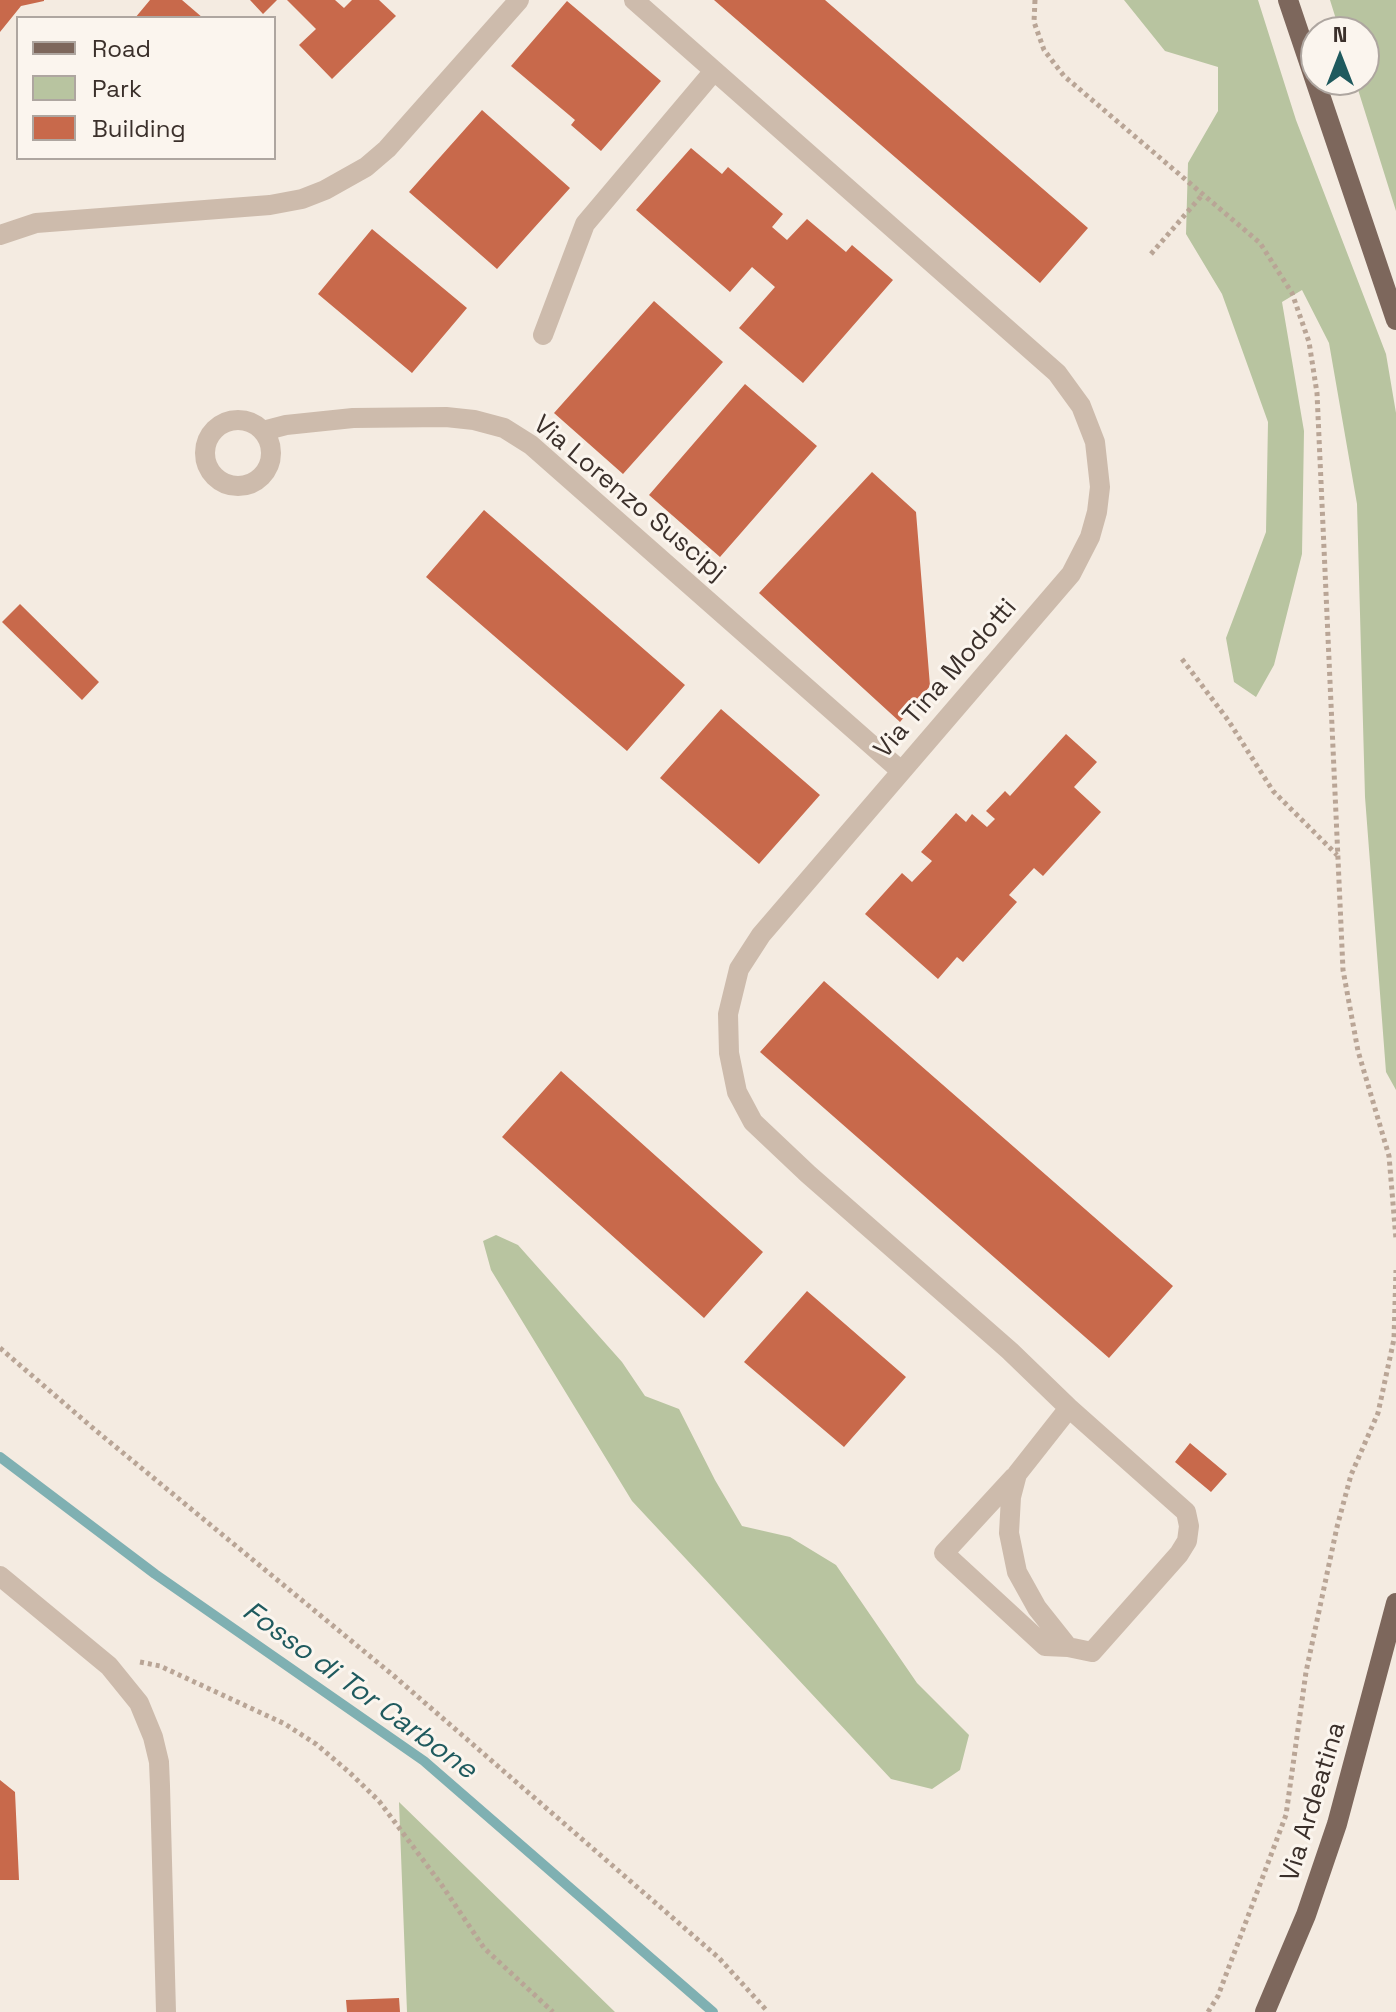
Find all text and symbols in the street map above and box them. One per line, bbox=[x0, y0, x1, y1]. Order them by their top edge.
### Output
legend bbox=[16, 16, 276, 160]
north arrow bbox=[1300, 16, 1380, 96]
text: N bbox=[1333, 20, 1347, 48]
text: Road bbox=[92, 33, 151, 64]
text: Park bbox=[92, 73, 142, 104]
text: Building bbox=[92, 113, 186, 144]
street label: Via Lorenzo Suscipj bbox=[527, 409, 731, 589]
street label: Via Tina Modotti bbox=[868, 593, 1024, 765]
water label: Fosso di Tor Carbone bbox=[236, 1595, 482, 1787]
street label: Via Ardeatina bbox=[1275, 1718, 1353, 1886]

